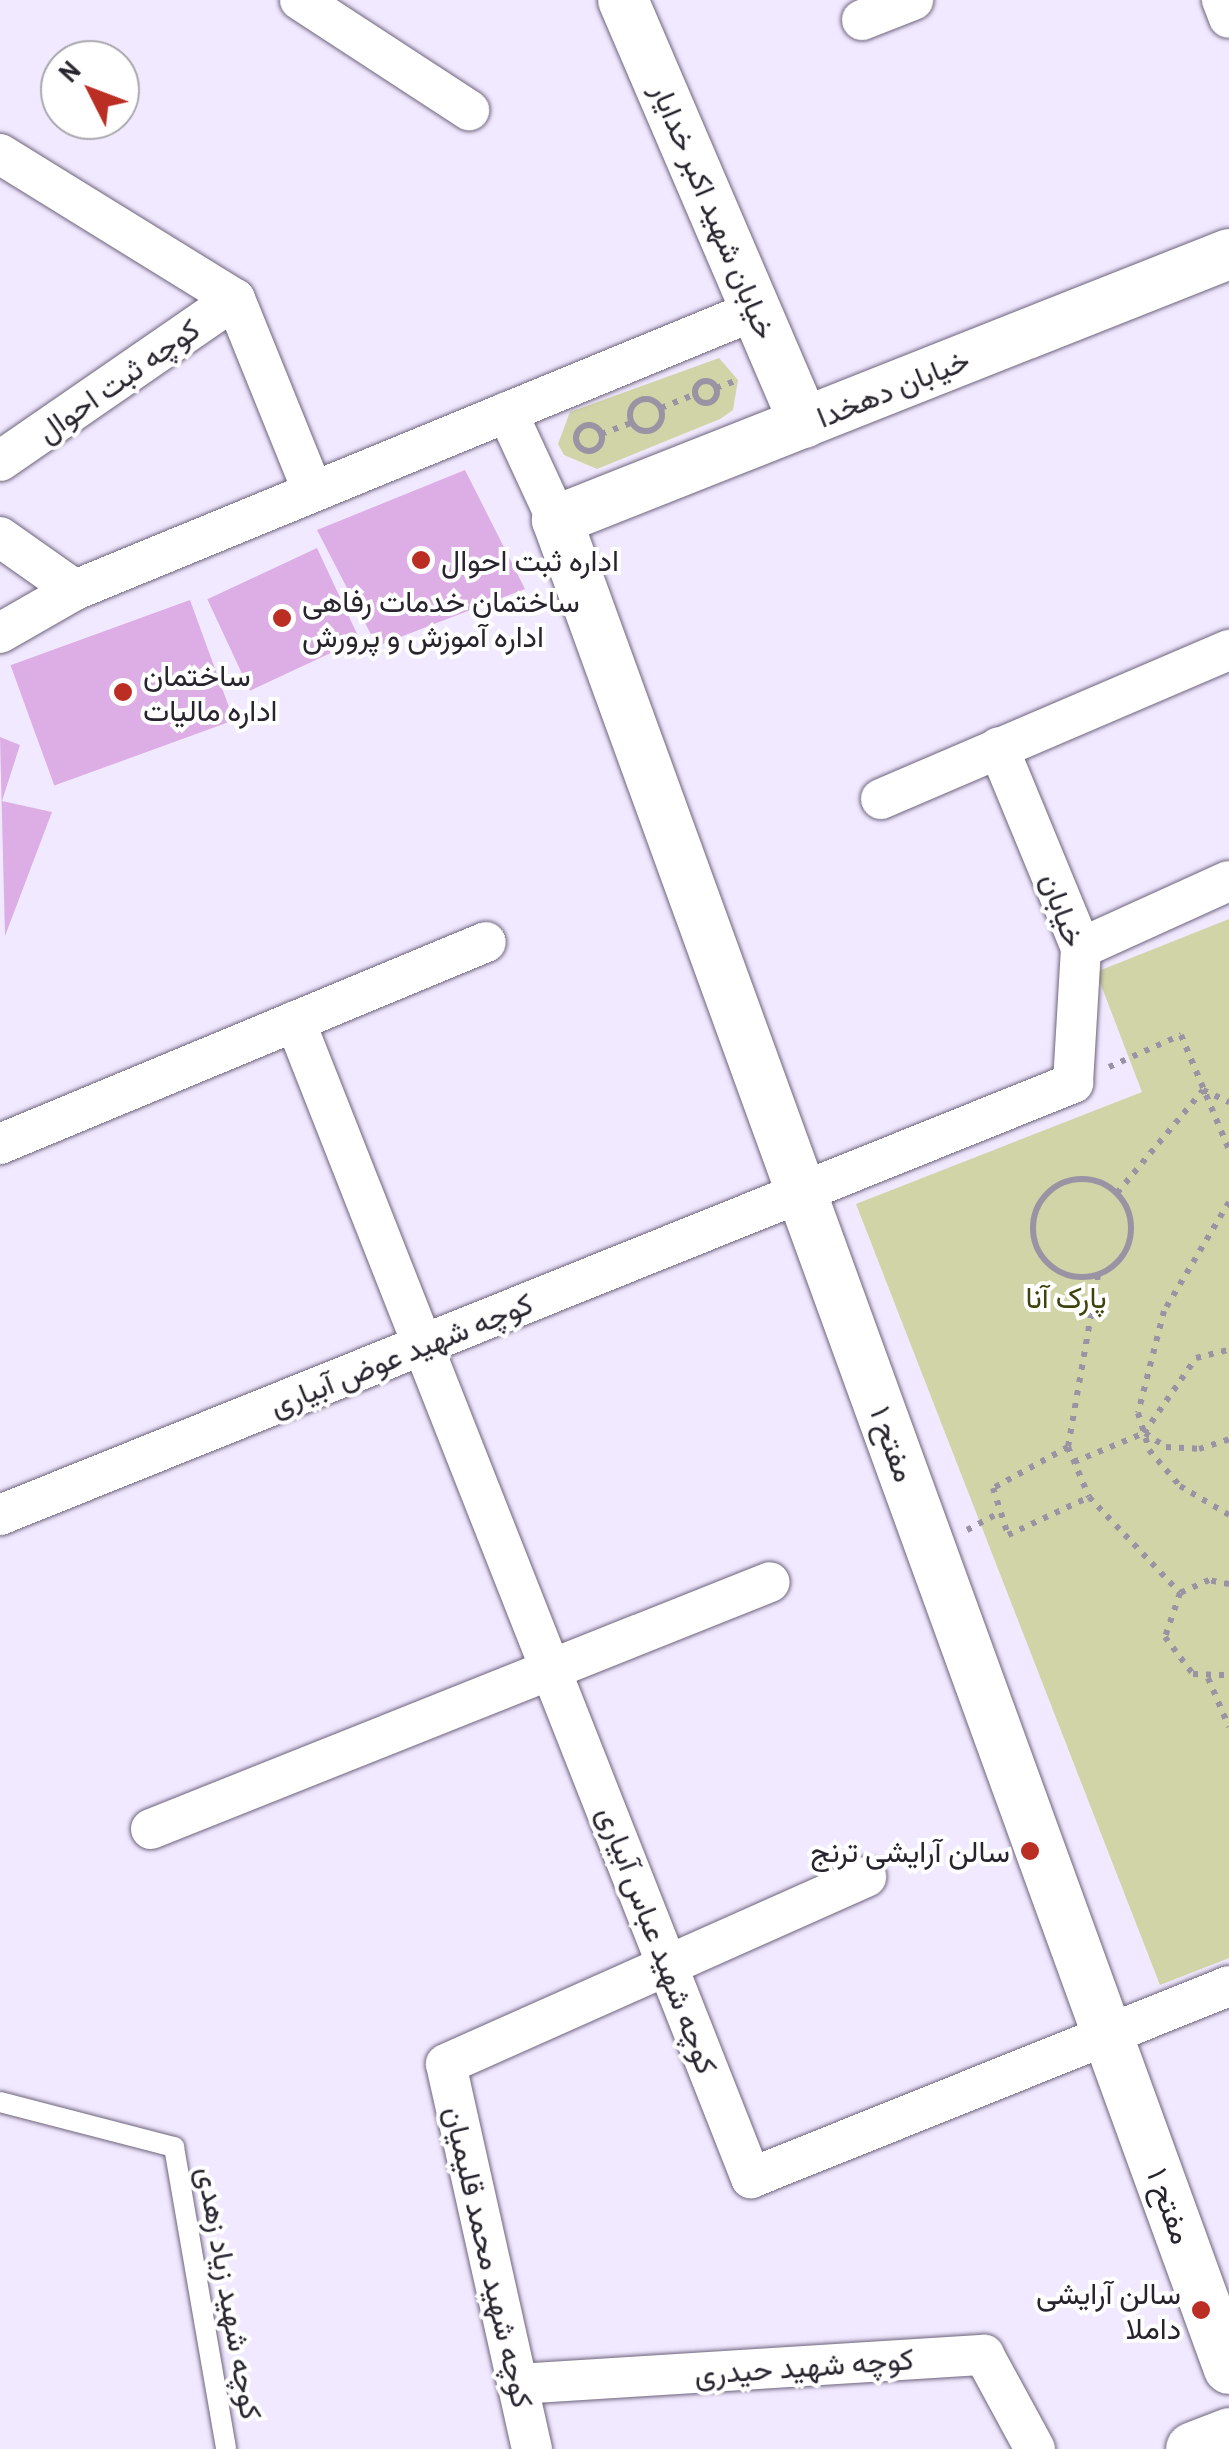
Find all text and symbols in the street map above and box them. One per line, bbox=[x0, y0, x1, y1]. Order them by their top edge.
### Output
north arrow bbox=[40, 40, 140, 140]
text: N bbox=[50, 52, 89, 90]
street label: خیابان شهید اکبر خدایار bbox=[644, 78, 784, 344]
street label: کوچه ثبت احوال bbox=[30, 311, 206, 449]
street label: خیابان دهخدا bbox=[812, 341, 974, 435]
place label: اداره ثبت احوال bbox=[441, 542, 619, 578]
marker: اداره ثبت احوال bbox=[410, 549, 432, 571]
place label: ساختمان خدمات رفاهی اداره آموزش و پرورش bbox=[302, 583, 580, 654]
marker: ساختمان خدمات رفاهی اداره آموزش و پرورش bbox=[271, 607, 293, 629]
place label: ساختمان اداره مالیات bbox=[143, 657, 277, 728]
marker: ساختمان اداره مالیات bbox=[112, 681, 134, 703]
street label: خیابان bbox=[1033, 868, 1093, 952]
park label: پارک آنا bbox=[1025, 1279, 1107, 1315]
street label: کوچه شهید عوض آبیاری bbox=[264, 1285, 538, 1423]
street label: مفتح ۱ bbox=[863, 1401, 923, 1487]
street label: کوچه شهید عباس آبیاری bbox=[590, 1801, 726, 2079]
place label: سالن آرایشی ترنج bbox=[810, 1833, 1010, 1869]
marker: سالن آرایشی ترنج bbox=[1019, 1840, 1041, 1862]
street label: کوچه شهید محمد قلیمیان bbox=[437, 2103, 541, 2411]
street label: مفتح ۱ bbox=[1140, 2163, 1200, 2249]
street label: کوچه شهید زیاد زهدی bbox=[190, 2164, 270, 2422]
place label: سالن آرایشی داملا bbox=[1036, 2275, 1181, 2346]
marker: سالن آرایشی داملا bbox=[1190, 2299, 1212, 2321]
street label: کوچه شهید حیدری bbox=[693, 2340, 915, 2392]

